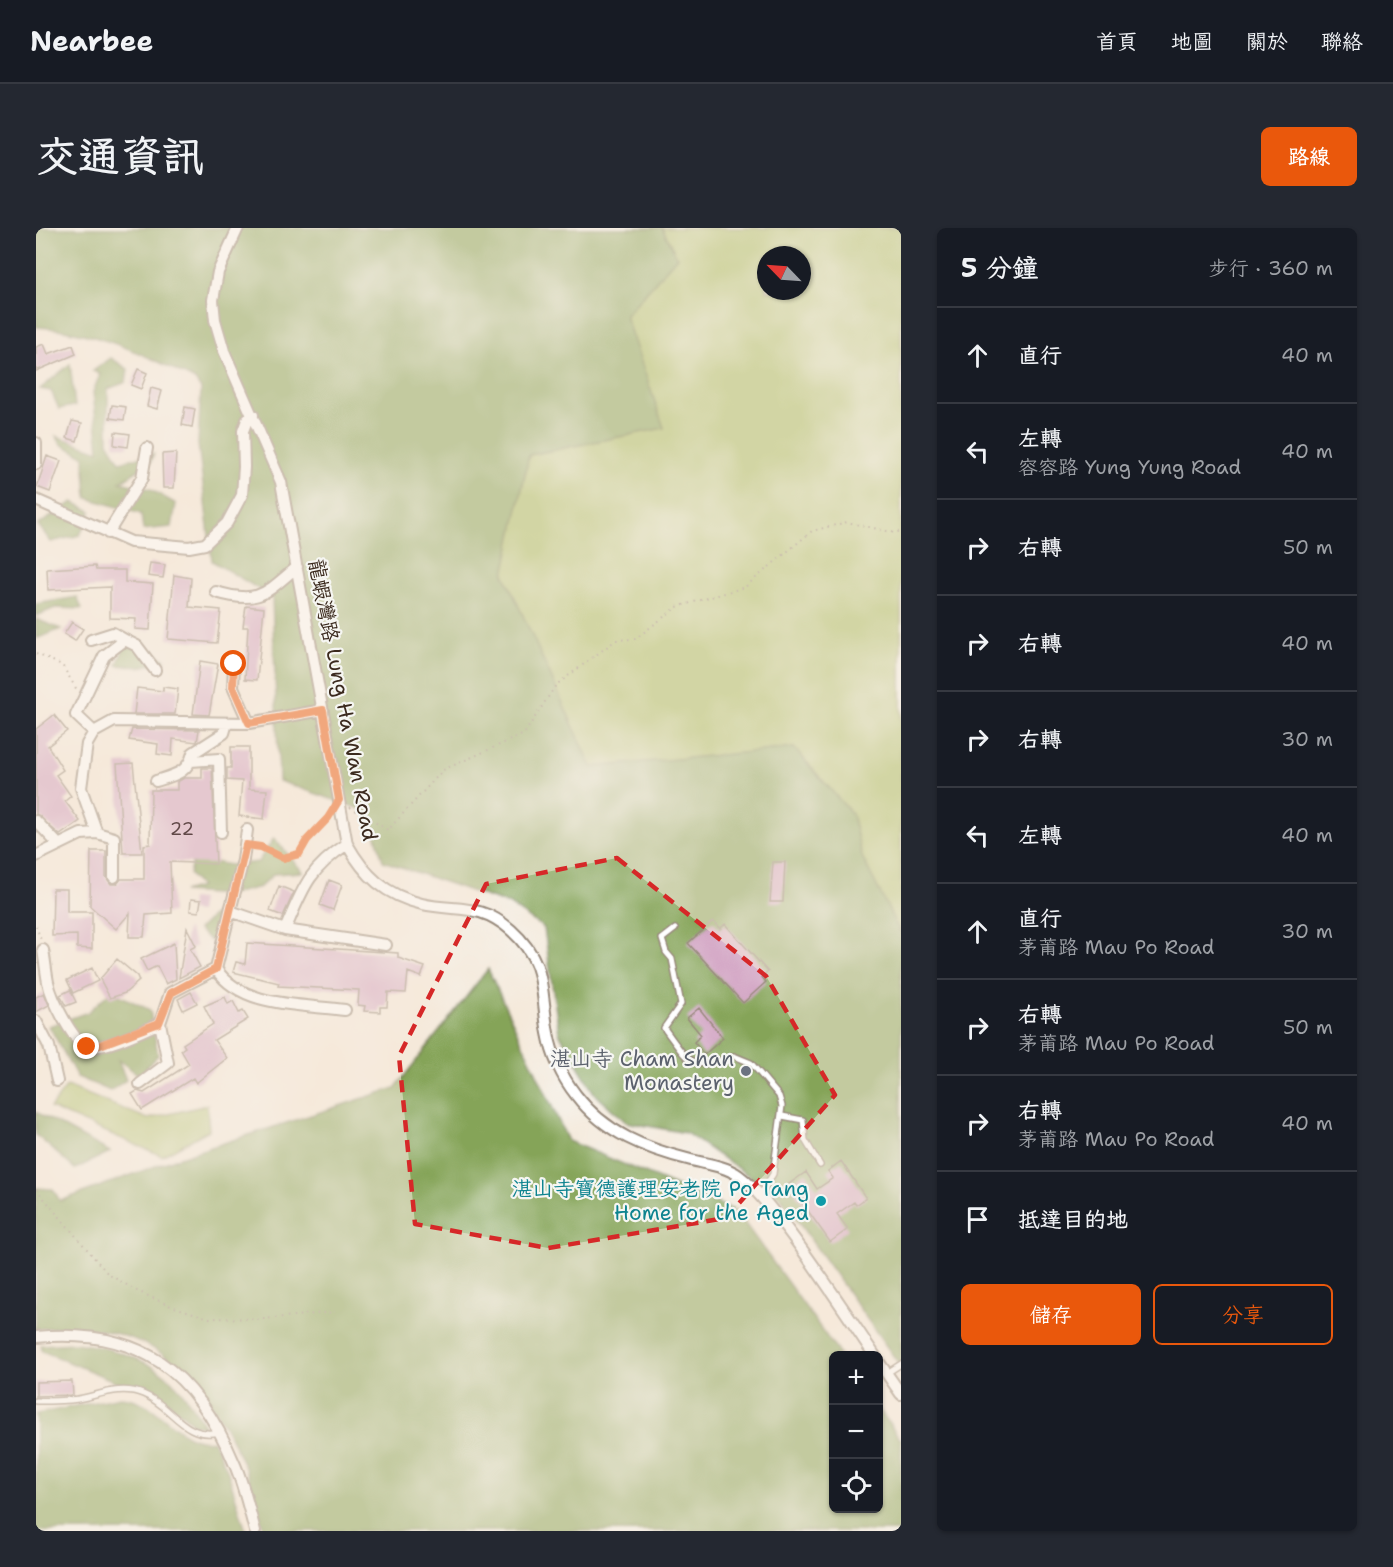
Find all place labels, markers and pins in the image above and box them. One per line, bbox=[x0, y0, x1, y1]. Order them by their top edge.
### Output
place label: 湛山寺 Cham Shan Monastery bbox=[550, 1045, 734, 1097]
marker: 湛山寺 Cham Shan Monastery bbox=[739, 1064, 753, 1078]
place label: 湛山寺寶德護理安老院 Po Tang Home for the Aged bbox=[511, 1175, 809, 1227]
marker: 湛山寺寶德護理安老院 Po Tang Home for the Aged bbox=[814, 1194, 828, 1208]

